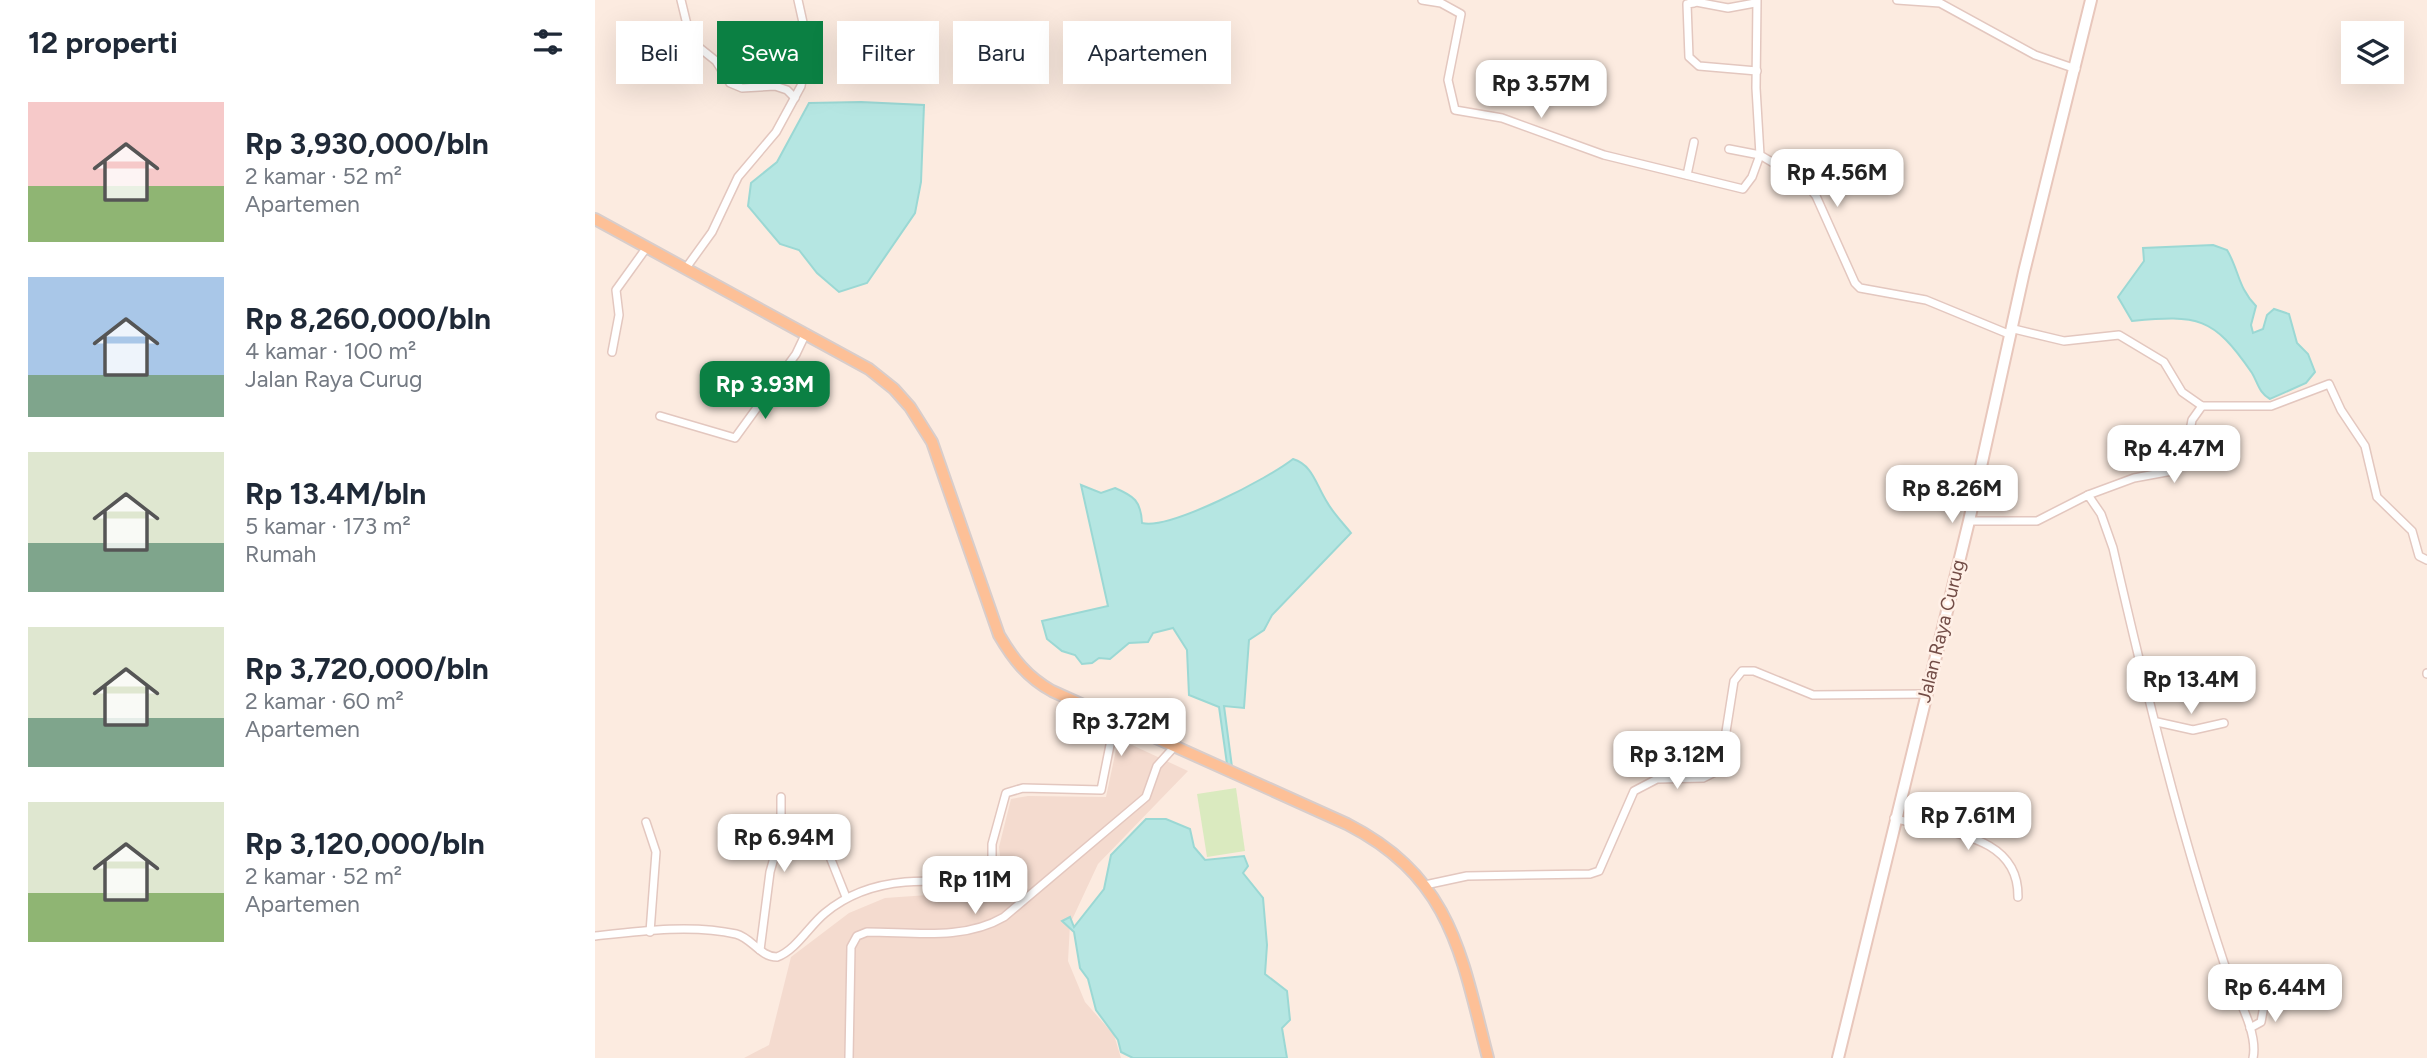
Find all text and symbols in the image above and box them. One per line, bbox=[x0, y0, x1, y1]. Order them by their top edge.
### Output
chip: Beli bbox=[616, 21, 703, 84]
chip: Sewa bbox=[717, 21, 823, 84]
chip: Filter bbox=[837, 21, 939, 84]
chip: Baru bbox=[953, 21, 1049, 84]
chip: Apartemen bbox=[1063, 21, 1231, 84]
map controls bbox=[2341, 21, 2404, 84]
button: layers bbox=[2341, 21, 2404, 84]
icon: filters bbox=[529, 23, 567, 61]
text: 12 properti bbox=[28, 24, 178, 61]
pin: Rp 3.57M bbox=[1469, 60, 1613, 120]
text: Rp 3.57M bbox=[1492, 69, 1590, 97]
text: Rp 3,930,000/bln bbox=[245, 125, 489, 162]
icon: home bbox=[84, 130, 168, 214]
pin: Rp 4.56M bbox=[1765, 150, 1909, 209]
text: Rp 4.56M bbox=[1787, 158, 1887, 186]
text: 2 kamar · 52 m² bbox=[245, 162, 402, 190]
text: Apartemen bbox=[245, 190, 360, 218]
text: Rp 8,260,000/bln bbox=[245, 300, 491, 337]
icon: home bbox=[84, 305, 168, 389]
text: 4 kamar · 100 m² bbox=[245, 337, 416, 365]
pin: Rp 3.93M bbox=[693, 362, 837, 421]
text: Jalan Raya Curug bbox=[245, 365, 423, 393]
text: Rp 3.93M bbox=[716, 370, 814, 398]
pin: Rp 4.47M bbox=[2102, 426, 2246, 485]
text: Rp 4.47M bbox=[2123, 434, 2225, 462]
pin: Rp 8.26M bbox=[1880, 466, 2024, 525]
text: Rp 8.26M bbox=[1902, 474, 2002, 502]
text: Rp 13.4M/bln bbox=[245, 475, 426, 512]
icon: home bbox=[84, 480, 168, 564]
text: 5 kamar · 173 m² bbox=[245, 512, 411, 540]
text: Rumah bbox=[245, 540, 316, 568]
street label: Jalan Raya Curug bbox=[1912, 557, 1970, 705]
text: Rp 3,720,000/bln bbox=[245, 650, 489, 687]
icon: home bbox=[84, 655, 168, 739]
pin: Rp 13.4M bbox=[2119, 656, 2263, 716]
text: Rp 13.4M bbox=[2143, 665, 2239, 693]
text: 2 kamar · 60 m² bbox=[245, 687, 404, 715]
pin: Rp 3.72M bbox=[1049, 698, 1193, 758]
text: Rp 3.72M bbox=[1072, 707, 1170, 735]
text: Apartemen bbox=[245, 715, 360, 743]
pin: Rp 3.12M bbox=[1605, 732, 1749, 791]
text: Rp 3.12M bbox=[1629, 740, 1725, 768]
pin: Rp 7.61M bbox=[1896, 792, 2040, 852]
text: Rp 7.61M bbox=[1920, 801, 2016, 829]
pin: Rp 6.94M bbox=[712, 814, 856, 874]
text: Rp 6.94M bbox=[734, 823, 834, 851]
text: Rp 3,120,000/bln bbox=[245, 825, 485, 862]
icon: home bbox=[84, 830, 168, 914]
pin: Rp 11M bbox=[918, 856, 1032, 916]
text: 2 kamar · 52 m² bbox=[245, 862, 402, 890]
text: Rp 11M bbox=[938, 865, 1012, 893]
text: Apartemen bbox=[245, 890, 360, 918]
pin: Rp 6.44M bbox=[2203, 964, 2347, 1024]
text: Rp 6.44M bbox=[2224, 973, 2326, 1001]

